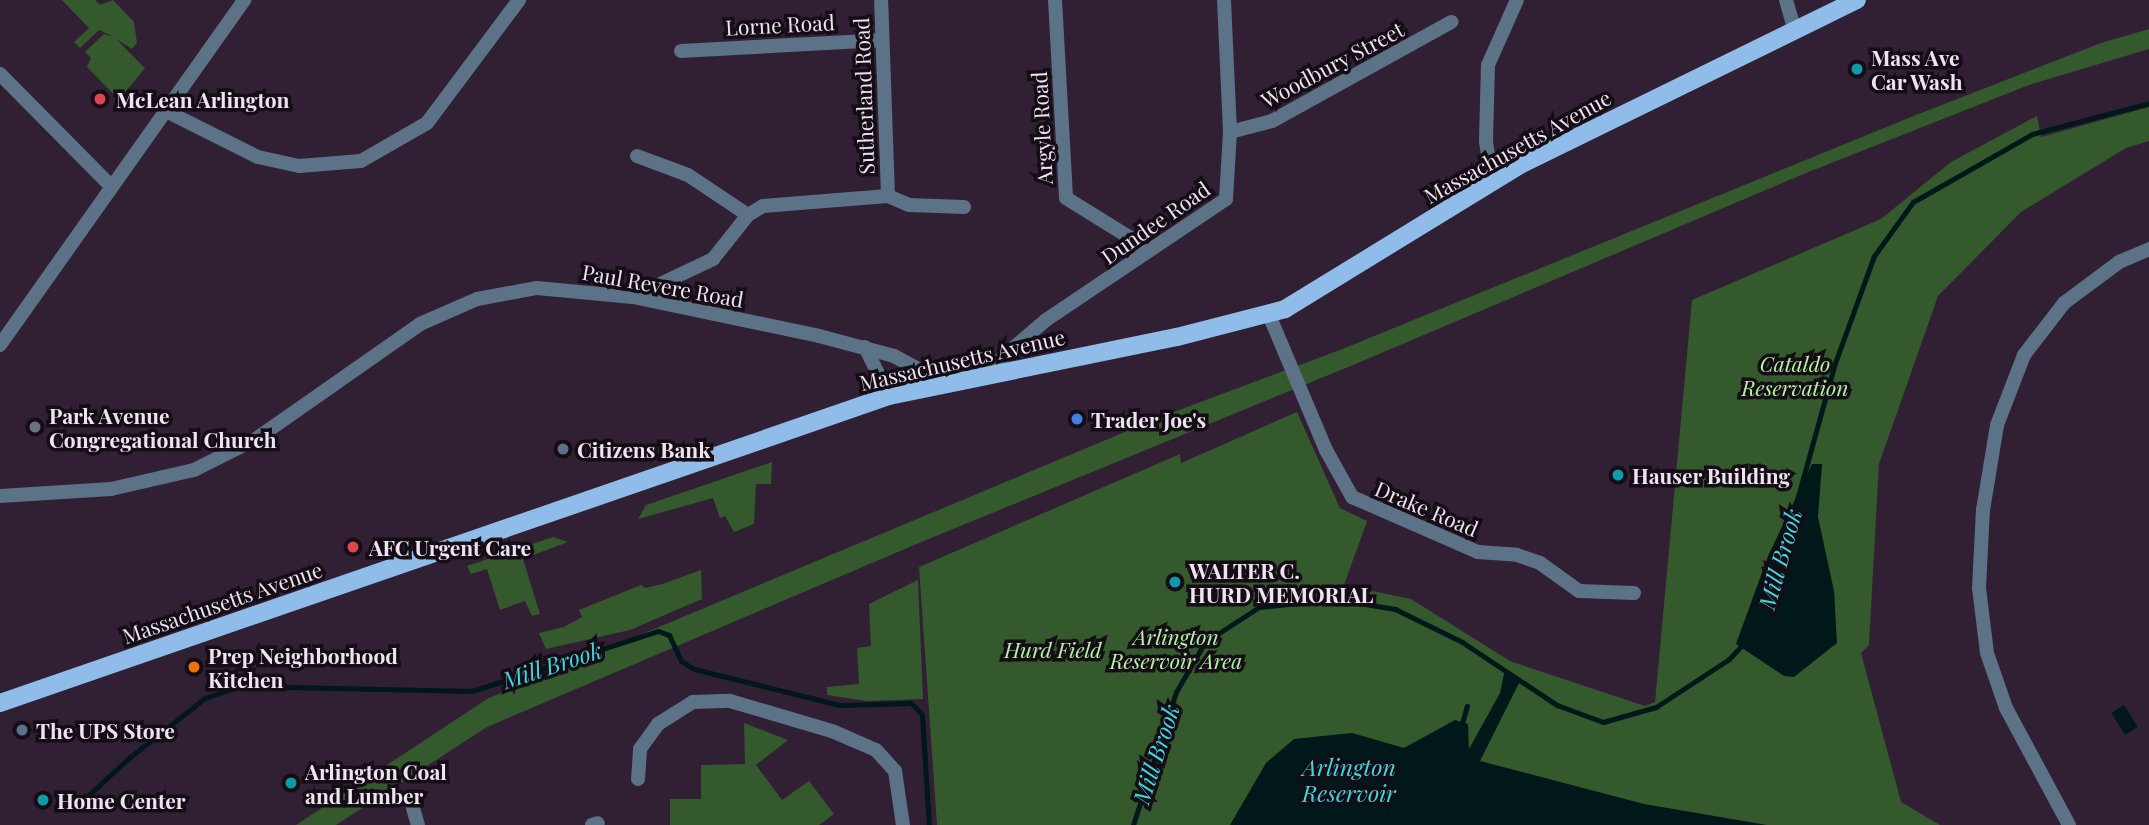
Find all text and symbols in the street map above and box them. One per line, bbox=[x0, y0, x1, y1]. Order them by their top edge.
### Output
street label: Lorne Road bbox=[725, 9, 835, 39]
street label: Woodbury Street bbox=[1256, 16, 1408, 112]
street label: Sutherland Road bbox=[848, 17, 878, 175]
place label: Mass Ave Car Wash bbox=[1871, 44, 1964, 94]
marker: Mass Ave Car Wash bbox=[1849, 61, 1865, 77]
street label: Argyle Road bbox=[1025, 71, 1057, 185]
street label: Massachusetts Avenue bbox=[1419, 84, 1615, 208]
place label: McLean Arlington bbox=[116, 86, 290, 112]
marker: McLean Arlington bbox=[90, 89, 110, 109]
street label: Dundee Road bbox=[1096, 175, 1214, 269]
street label: Paul Revere Road bbox=[580, 258, 746, 312]
street label: Massachusetts Avenue bbox=[857, 323, 1067, 395]
park label: Cataldo Reservation bbox=[1742, 350, 1848, 400]
place label: Park Avenue Congregational Church bbox=[49, 402, 276, 452]
place label: Trader Joe's bbox=[1091, 406, 1207, 432]
marker: Trader Joe's bbox=[1069, 411, 1085, 427]
marker: Park Avenue Congregational Church bbox=[27, 419, 43, 435]
place label: Citizens Bank bbox=[577, 436, 710, 462]
marker: Citizens Bank bbox=[555, 441, 571, 457]
place label: Hauser Building bbox=[1632, 462, 1790, 488]
marker: Hauser Building bbox=[1610, 467, 1626, 483]
street label: Drake Road bbox=[1372, 475, 1482, 541]
water label: Mill Brook bbox=[1752, 505, 1808, 613]
place label: AFC Urgent Care bbox=[369, 534, 531, 560]
marker: AFC Urgent Care bbox=[343, 537, 363, 557]
street label: Massachusetts Avenue bbox=[118, 556, 326, 648]
place label: WALTER C. HURD MEMORIAL bbox=[1189, 557, 1373, 607]
marker: WALTER C. HURD MEMORIAL bbox=[1167, 574, 1183, 590]
park label: Arlington Reservoir Area bbox=[1110, 623, 1242, 673]
water label: Mill Brook bbox=[498, 636, 606, 694]
park label: Hurd Field bbox=[1004, 636, 1102, 662]
place label: Prep Neighborhood Kitchen bbox=[208, 642, 398, 692]
marker: Prep Neighborhood Kitchen bbox=[186, 659, 202, 675]
water label: Mill Brook bbox=[1127, 700, 1185, 808]
place label: The UPS Store bbox=[36, 717, 175, 743]
marker: The UPS Store bbox=[14, 722, 30, 738]
water label: Arlington Reservoir bbox=[1302, 753, 1396, 807]
place label: Arlington Coal and Lumber bbox=[305, 758, 447, 808]
marker: Arlington Coal and Lumber bbox=[283, 775, 299, 791]
place label: Home Center bbox=[57, 787, 185, 813]
marker: Home Center bbox=[35, 792, 51, 808]

